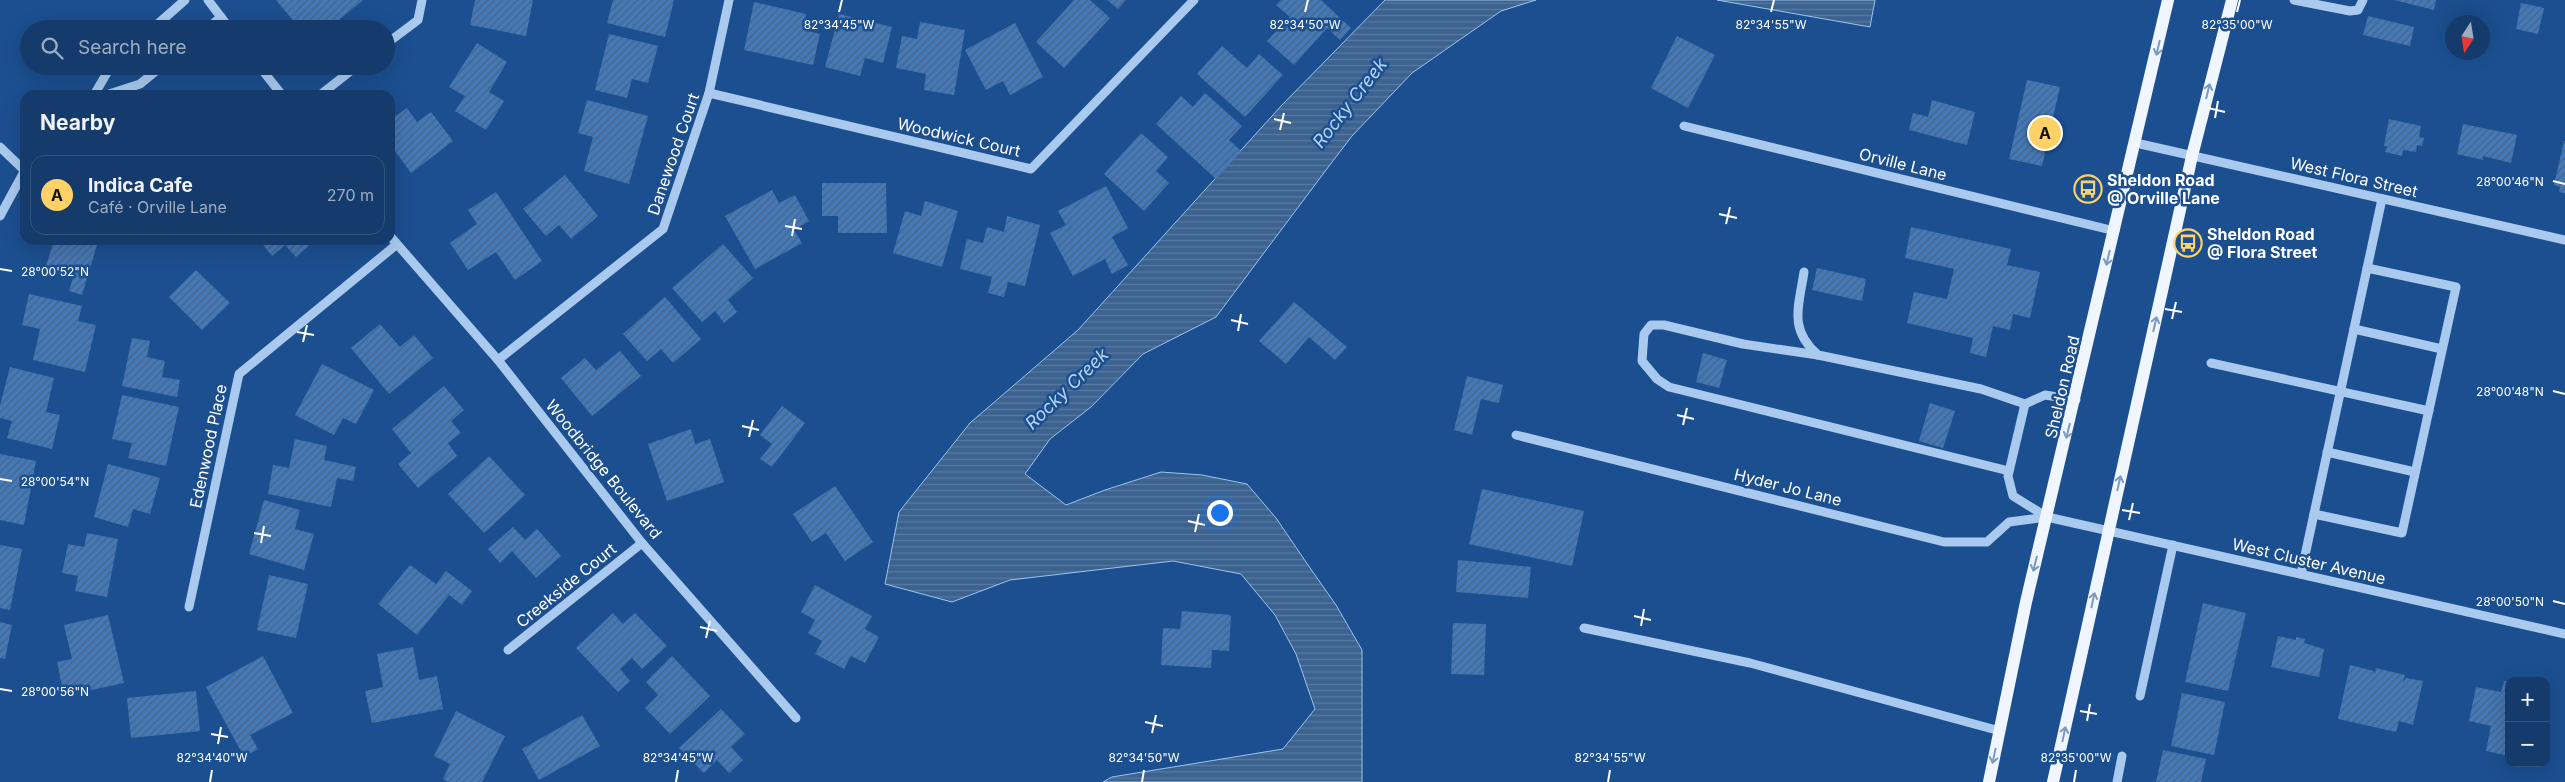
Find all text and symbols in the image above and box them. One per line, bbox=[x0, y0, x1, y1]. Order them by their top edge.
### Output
north arrow bbox=[2445, 15, 2490, 60]
text: 82°34'45"W bbox=[804, 17, 875, 32]
text: 82°34'50"W bbox=[1269, 17, 1341, 32]
text: 82°34'55"W bbox=[1736, 17, 1807, 32]
text: 82°35'00"W bbox=[2201, 17, 2273, 32]
search box bbox=[20, 20, 395, 75]
icon: search bbox=[38, 34, 66, 62]
text: Search here bbox=[78, 36, 187, 59]
one-way arrow bbox=[2152, 39, 2162, 55]
water label: Rocky Creek bbox=[1308, 53, 1392, 152]
one-way arrow bbox=[2204, 84, 2214, 100]
street label: Danewood Court bbox=[643, 90, 703, 218]
text: Nearby bbox=[40, 110, 115, 135]
street label: Woodwick Court bbox=[896, 113, 1022, 161]
pin: A bbox=[2029, 114, 2061, 152]
street label: Orville Lane bbox=[1857, 143, 1949, 185]
street label: West Flora Street bbox=[2288, 153, 2420, 201]
place label: Sheldon Road @ Orville Lane bbox=[2107, 170, 2220, 208]
text: Indica Cafe bbox=[88, 174, 193, 197]
bus stop icon: Sheldon Road @ Orville Lane bbox=[2073, 174, 2103, 204]
text: 28°00'46"N bbox=[2476, 174, 2544, 189]
text: A bbox=[51, 185, 63, 205]
text: 270 m bbox=[327, 185, 374, 205]
text: Café · Orville Lane bbox=[88, 197, 227, 217]
place label: Sheldon Road @ Flora Street bbox=[2207, 224, 2317, 262]
bus stop icon: Sheldon Road @ Flora Street bbox=[2173, 228, 2203, 258]
one-way arrow bbox=[2103, 250, 2112, 266]
text: 28°00'52"N bbox=[21, 264, 89, 279]
one-way arrow bbox=[2150, 317, 2160, 333]
street label: Sheldon Road bbox=[2040, 334, 2084, 440]
water label: Rocky Creek bbox=[1021, 343, 1113, 434]
street label: Edenwood Place bbox=[185, 382, 231, 510]
text: 28°00'48"N bbox=[2476, 384, 2544, 399]
street label: Woodbridge Boulevard bbox=[542, 395, 666, 543]
one-way arrow bbox=[2063, 423, 2072, 439]
street label: Hyder Jo Lane bbox=[1732, 464, 1844, 510]
text: 28°00'54"N bbox=[21, 474, 89, 489]
one-way arrow bbox=[2115, 475, 2124, 491]
your location bbox=[1207, 500, 1233, 526]
street label: West Cluster Avenue bbox=[2230, 534, 2388, 588]
street label: Creekside Court bbox=[512, 539, 620, 631]
one-way arrow bbox=[2030, 555, 2040, 571]
one-way arrow bbox=[2089, 592, 2098, 608]
text: 28°00'50"N bbox=[2476, 594, 2544, 609]
map controls bbox=[2505, 677, 2550, 767]
button: + bbox=[2505, 677, 2550, 722]
text: 28°00'56"N bbox=[21, 684, 89, 699]
button: − bbox=[2505, 722, 2550, 767]
one-way arrow bbox=[2059, 727, 2069, 743]
one-way arrow bbox=[1989, 748, 1998, 764]
text: 82°34'40"W bbox=[177, 750, 248, 765]
text: 82°34'45"W bbox=[643, 750, 714, 765]
text: 82°34'50"W bbox=[1108, 750, 1180, 765]
text: 82°34'55"W bbox=[1575, 750, 1646, 765]
text: 82°35'00"W bbox=[2040, 750, 2112, 765]

